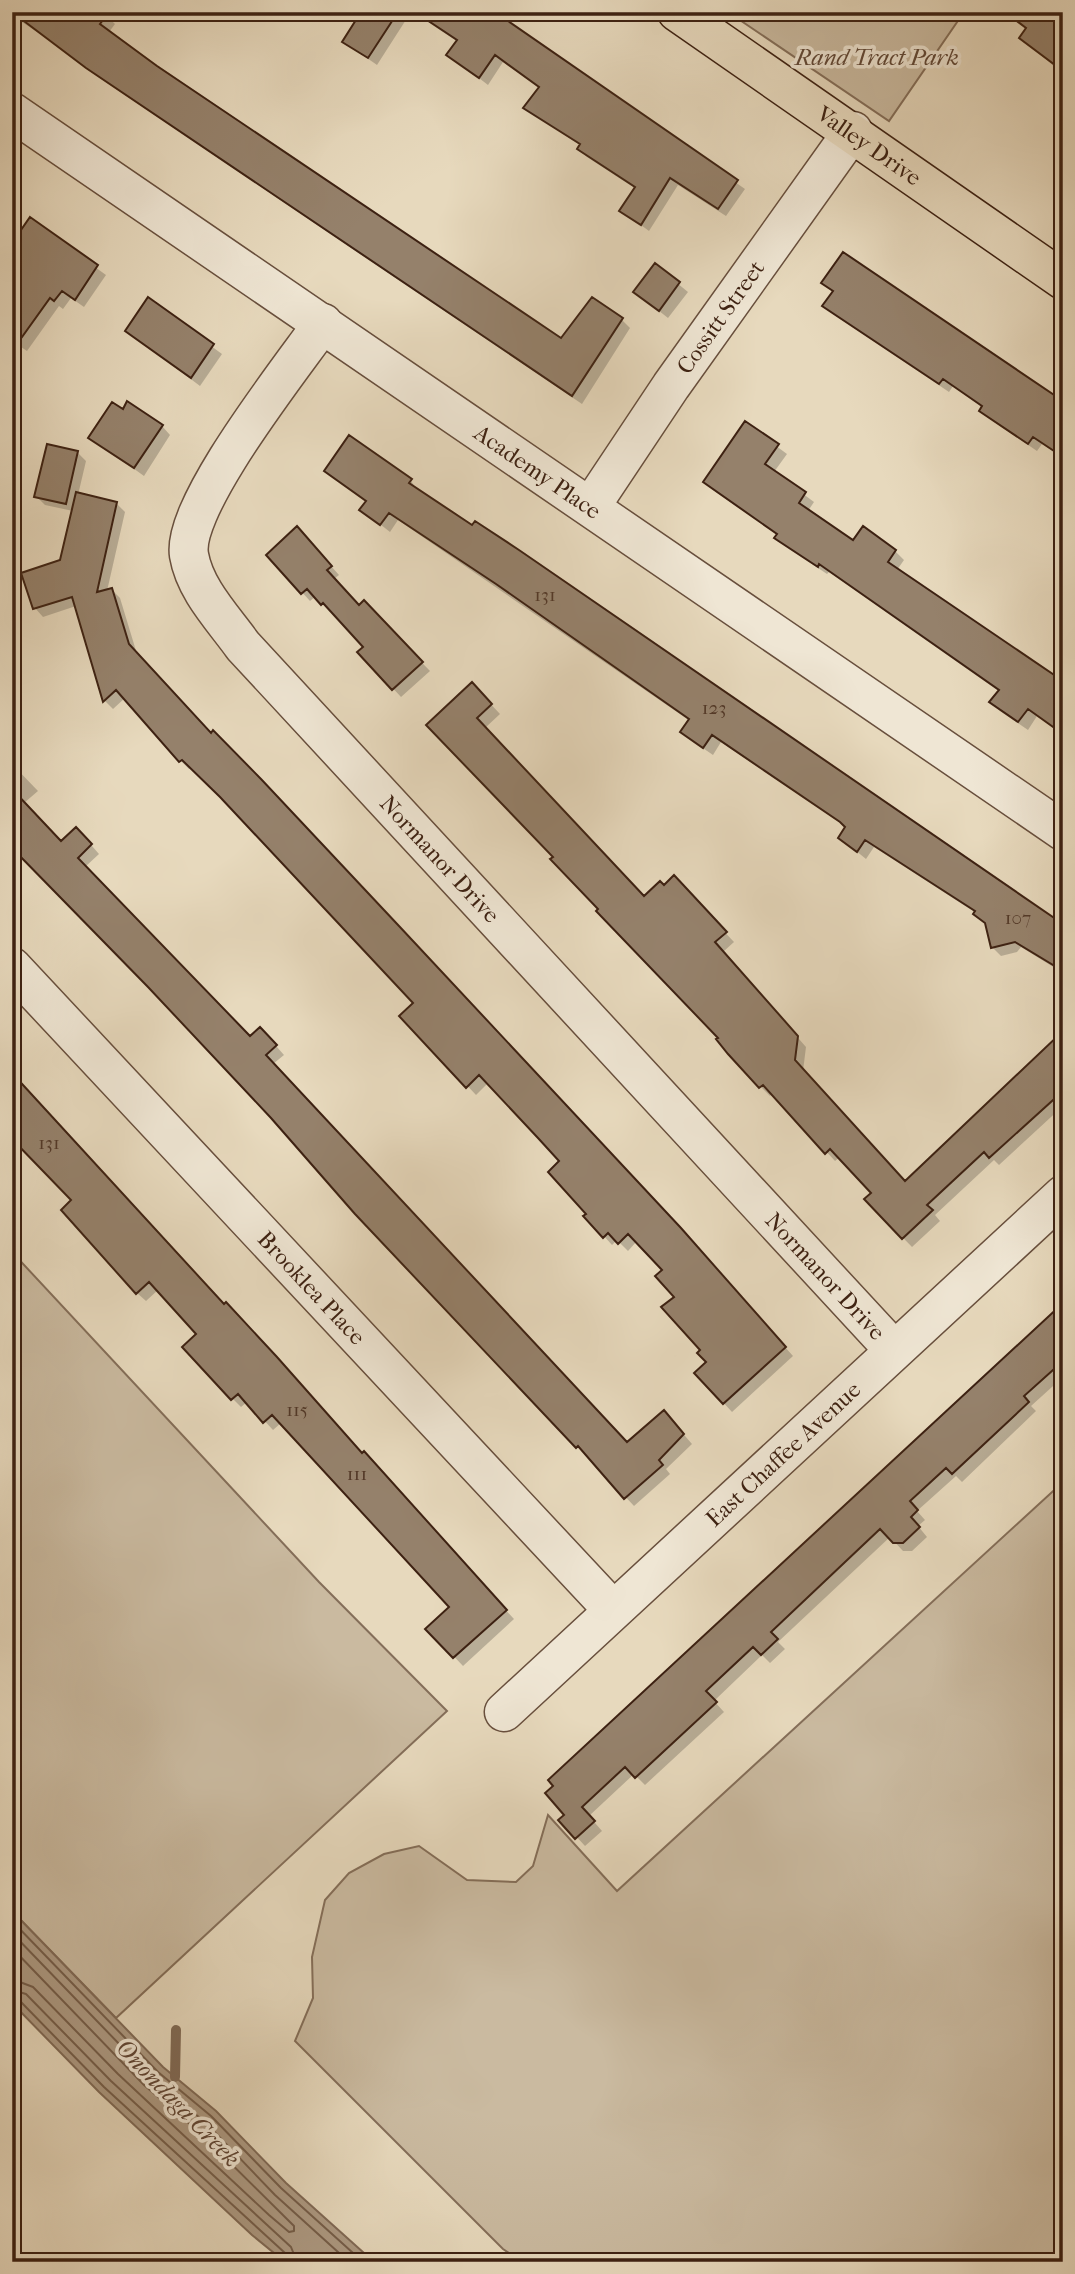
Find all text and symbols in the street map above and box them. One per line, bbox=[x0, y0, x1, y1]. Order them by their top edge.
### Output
park label: Rand Tract Park bbox=[793, 44, 959, 71]
street label: Valley Drive bbox=[811, 100, 926, 192]
street label: Cossitt Street bbox=[671, 255, 770, 379]
street label: Academy Place bbox=[468, 419, 606, 525]
house number: 131 bbox=[534, 584, 556, 606]
house number: 123 bbox=[702, 697, 726, 719]
street label: Normanor Drive bbox=[374, 790, 505, 929]
house number: 107 bbox=[1005, 907, 1031, 929]
house number: 131 bbox=[38, 1132, 60, 1154]
street label: Normanor Drive bbox=[760, 1207, 891, 1346]
street label: Brooklea Place bbox=[252, 1226, 371, 1350]
street label: East Chaffee Avenue bbox=[700, 1376, 866, 1532]
house number: 115 bbox=[286, 1399, 308, 1421]
house number: 111 bbox=[347, 1463, 367, 1485]
water label: Onondaga Creek bbox=[110, 2034, 246, 2172]

